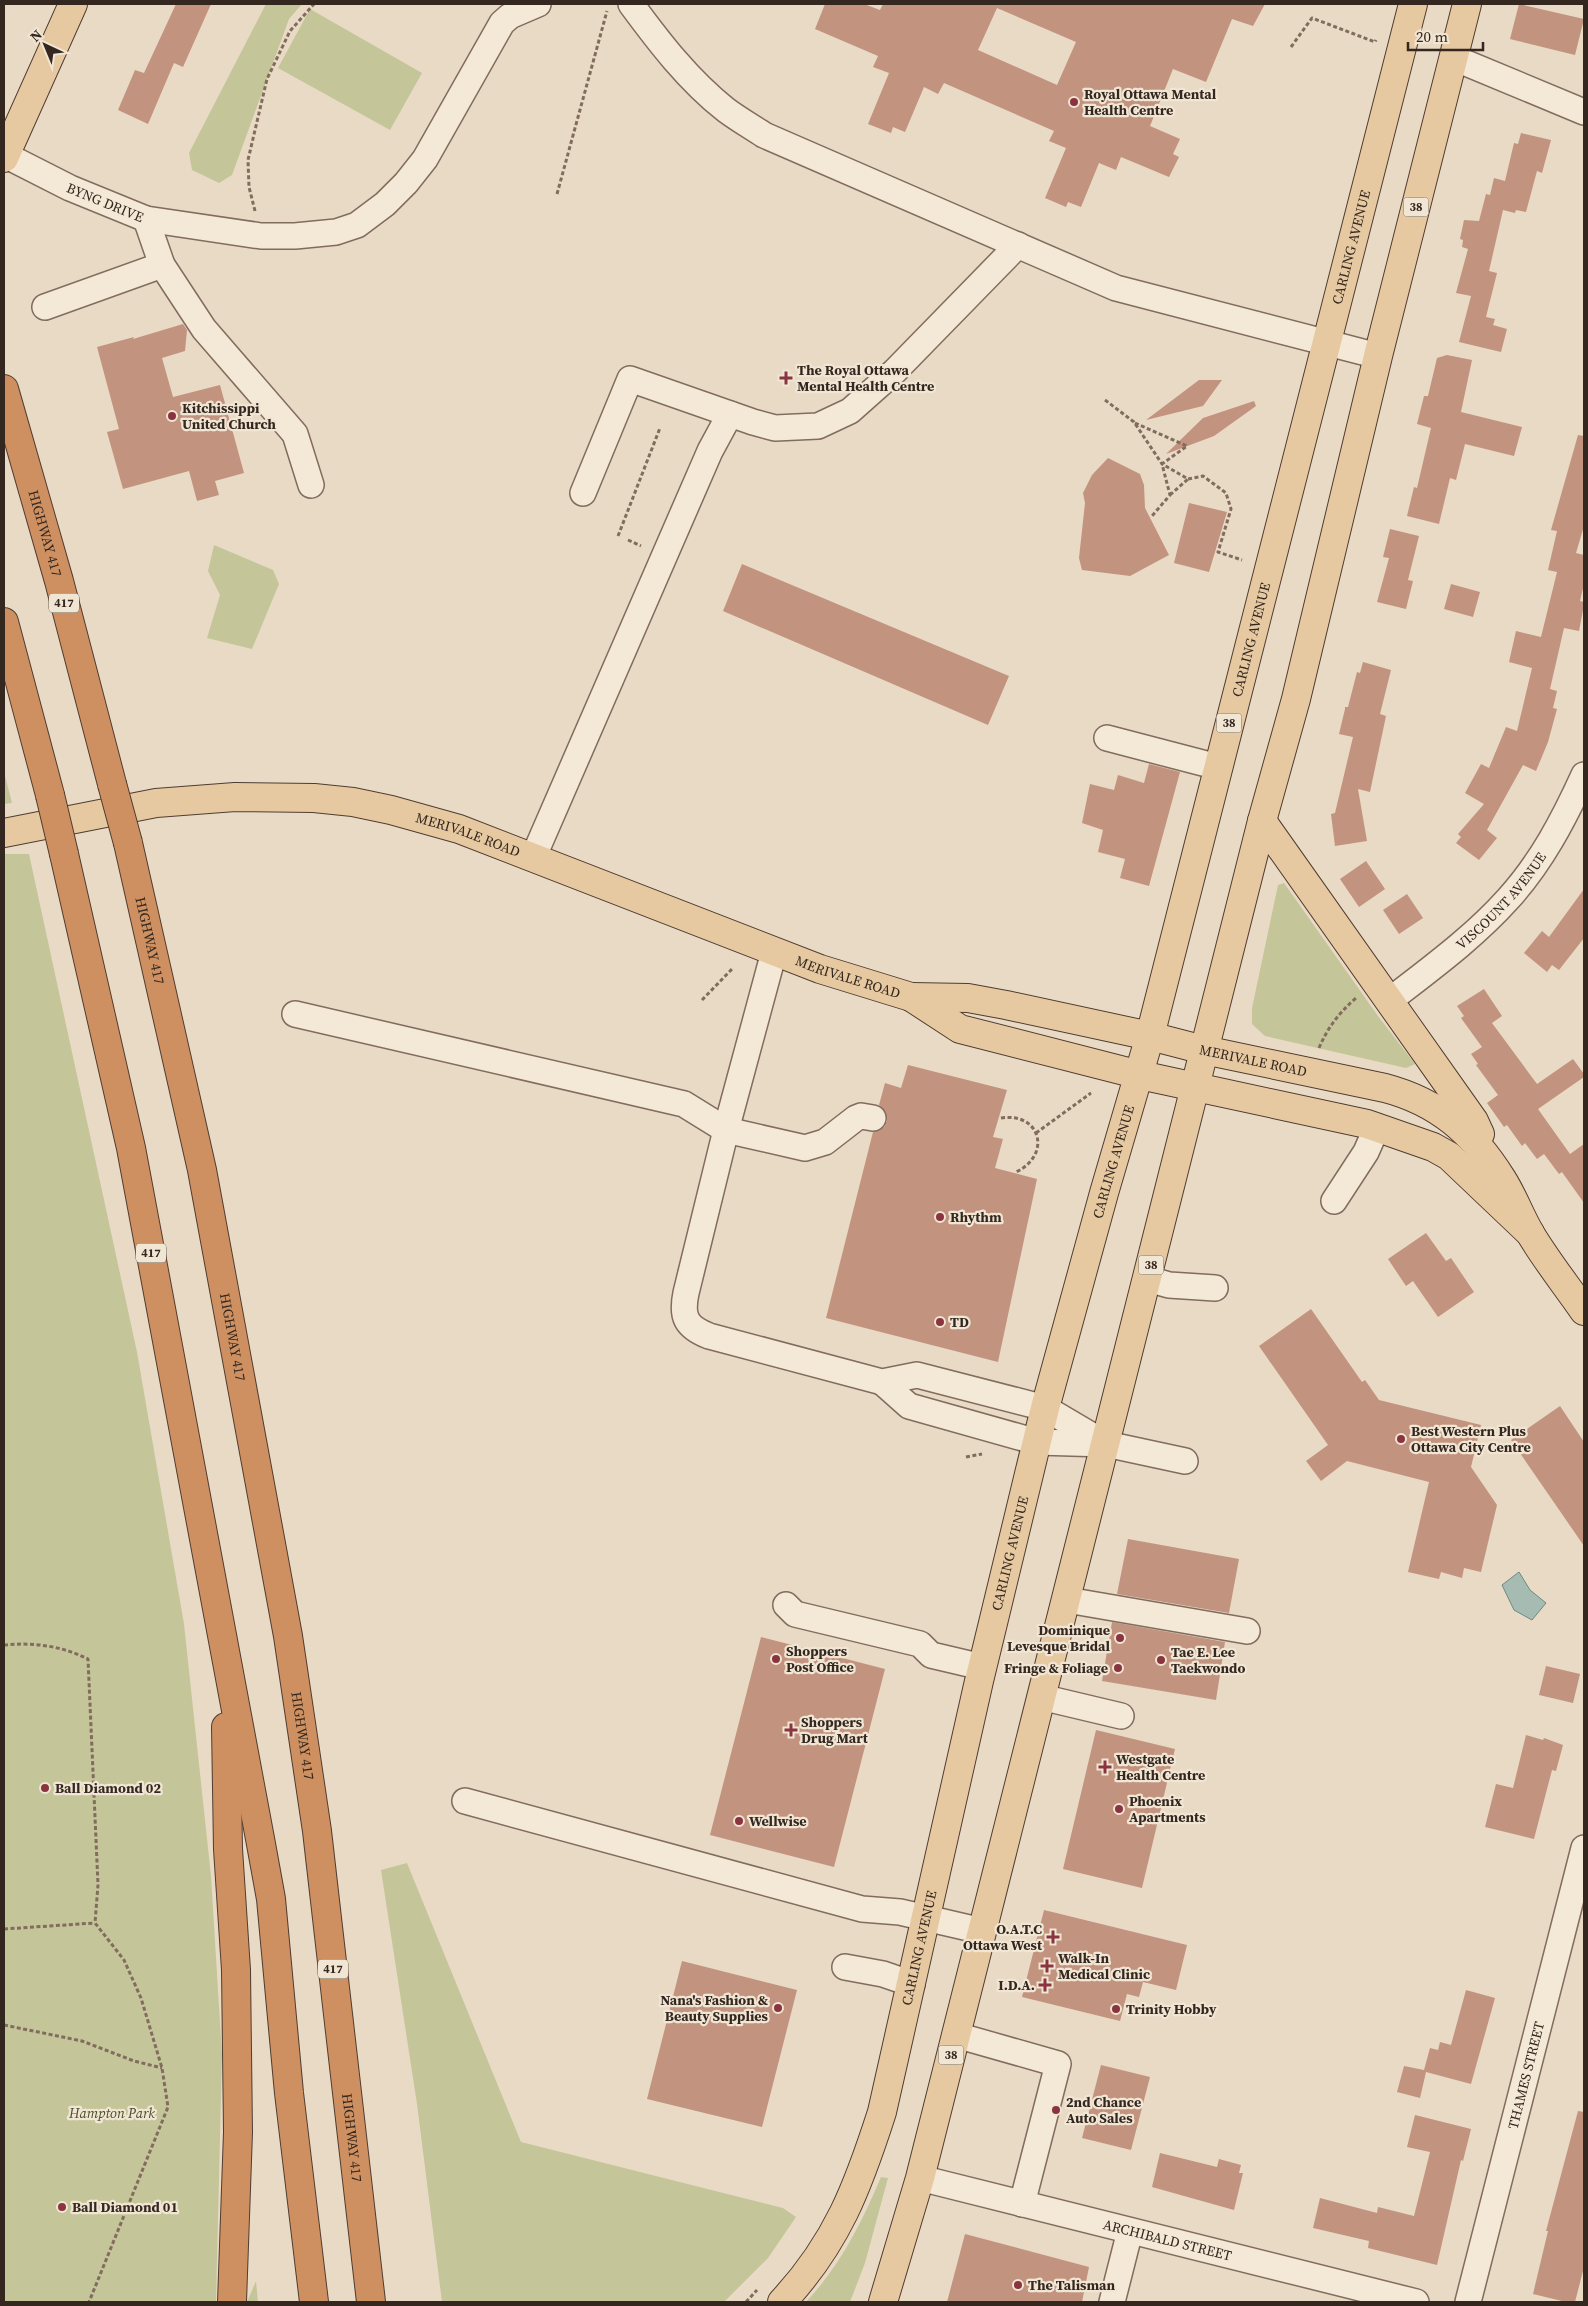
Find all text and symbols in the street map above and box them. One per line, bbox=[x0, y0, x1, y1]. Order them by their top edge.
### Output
north arrow bbox=[20, 20, 70, 70]
scale bar bbox=[1408, 20, 1483, 52]
text: N bbox=[25, 25, 47, 46]
text: 20 m bbox=[1416, 26, 1448, 47]
place label: Royal Ottawa Mental Health Centre bbox=[1084, 84, 1217, 120]
marker: Royal Ottawa Mental Health Centre bbox=[1068, 96, 1080, 108]
street label: BYNG DRIVE bbox=[64, 178, 147, 227]
street label: CARLING AVENUE bbox=[1327, 188, 1375, 306]
road number: 38 bbox=[1404, 198, 1428, 216]
place label: The Royal Ottawa Mental Health Centre bbox=[797, 360, 934, 396]
marker: The Royal Ottawa Mental Health Centre bbox=[779, 371, 793, 385]
place label: Kitchissippi United Church bbox=[182, 398, 276, 434]
marker: Kitchissippi United Church bbox=[166, 410, 178, 422]
street label: HIGHWAY 417 bbox=[23, 488, 67, 579]
street label: CARLING AVENUE bbox=[1227, 580, 1275, 699]
road number: 417 bbox=[49, 594, 79, 612]
road number: 38 bbox=[1216, 714, 1242, 732]
street label: MERIVALE ROAD bbox=[413, 807, 523, 862]
street label: VISCOUNT AVENUE bbox=[1452, 848, 1551, 954]
street label: HIGHWAY 417 bbox=[130, 895, 170, 986]
street label: MERIVALE ROAD bbox=[792, 950, 903, 1003]
street label: MERIVALE ROAD bbox=[1198, 1039, 1309, 1081]
street label: CARLING AVENUE bbox=[1087, 1103, 1139, 1221]
place label: Rhythm bbox=[950, 1207, 1002, 1227]
marker: Rhythm bbox=[934, 1211, 946, 1223]
road number: 417 bbox=[136, 1244, 166, 1262]
road number: 38 bbox=[1138, 1256, 1164, 1274]
street label: HIGHWAY 417 bbox=[215, 1291, 251, 1383]
place label: TD bbox=[950, 1312, 969, 1332]
marker: TD bbox=[934, 1316, 946, 1328]
place label: Best Western Plus Ottawa City Centre bbox=[1411, 1421, 1531, 1457]
marker: Best Western Plus Ottawa City Centre bbox=[1395, 1433, 1407, 1445]
street label: CARLING AVENUE bbox=[986, 1494, 1033, 1613]
place label: Dominique Levesque Bridal bbox=[1007, 1620, 1110, 1656]
marker: Dominique Levesque Bridal bbox=[1114, 1632, 1126, 1644]
place label: Shoppers Post Office bbox=[786, 1641, 854, 1677]
place label: Tae E. Lee Taekwondo bbox=[1171, 1642, 1245, 1678]
marker: Shoppers Post Office bbox=[770, 1653, 782, 1665]
marker: Tae E. Lee Taekwondo bbox=[1155, 1654, 1167, 1666]
place label: Fringe & Foliage bbox=[1004, 1658, 1108, 1678]
marker: Fringe & Foliage bbox=[1112, 1662, 1124, 1674]
street label: HIGHWAY 417 bbox=[286, 1690, 319, 1781]
place label: Shoppers Drug Mart bbox=[801, 1712, 869, 1748]
marker: Shoppers Drug Mart bbox=[785, 1724, 797, 1736]
place label: Westgate Health Centre bbox=[1116, 1749, 1205, 1785]
marker: Westgate Health Centre bbox=[1098, 1760, 1112, 1774]
place label: Ball Diamond 02 bbox=[55, 1778, 161, 1798]
marker: Ball Diamond 02 bbox=[39, 1782, 51, 1794]
place label: Phoenix Apartments bbox=[1129, 1791, 1206, 1827]
marker: Phoenix Apartments bbox=[1113, 1803, 1125, 1815]
place label: Wellwise bbox=[749, 1811, 807, 1831]
marker: Wellwise bbox=[733, 1815, 745, 1827]
street label: CARLING AVENUE bbox=[896, 1888, 942, 2007]
place label: O.A.T.C Ottawa West bbox=[963, 1919, 1043, 1955]
marker: O.A.T.C Ottawa West bbox=[1046, 1930, 1060, 1944]
place label: Walk-In Medical Clinic bbox=[1058, 1948, 1150, 1984]
marker: Walk-In Medical Clinic bbox=[1040, 1959, 1054, 1973]
road number: 417 bbox=[318, 1960, 348, 1978]
place label: I.D.A. bbox=[998, 1975, 1035, 1995]
marker: I.D.A. bbox=[1039, 1979, 1051, 1991]
place label: Nana's Fashion & Beauty Supplies bbox=[660, 1990, 769, 2026]
place label: Trinity Hobby bbox=[1126, 1999, 1217, 2019]
marker: Nana's Fashion & Beauty Supplies bbox=[772, 2002, 784, 2014]
marker: Trinity Hobby bbox=[1110, 2003, 1122, 2015]
street label: THAMES STREET bbox=[1503, 2019, 1549, 2131]
road number: 38 bbox=[938, 2046, 964, 2064]
street label: HIGHWAY 417 bbox=[337, 2092, 367, 2183]
place label: 2nd Chance Auto Sales bbox=[1066, 2092, 1141, 2128]
park label: Hampton Park bbox=[68, 2103, 155, 2123]
marker: 2nd Chance Auto Sales bbox=[1050, 2104, 1062, 2116]
place label: Ball Diamond 01 bbox=[72, 2197, 178, 2217]
marker: Ball Diamond 01 bbox=[56, 2201, 68, 2213]
street label: ARCHIBALD STREET bbox=[1101, 2214, 1234, 2266]
place label: The Talisman bbox=[1028, 2275, 1115, 2295]
marker: The Talisman bbox=[1012, 2279, 1024, 2291]

